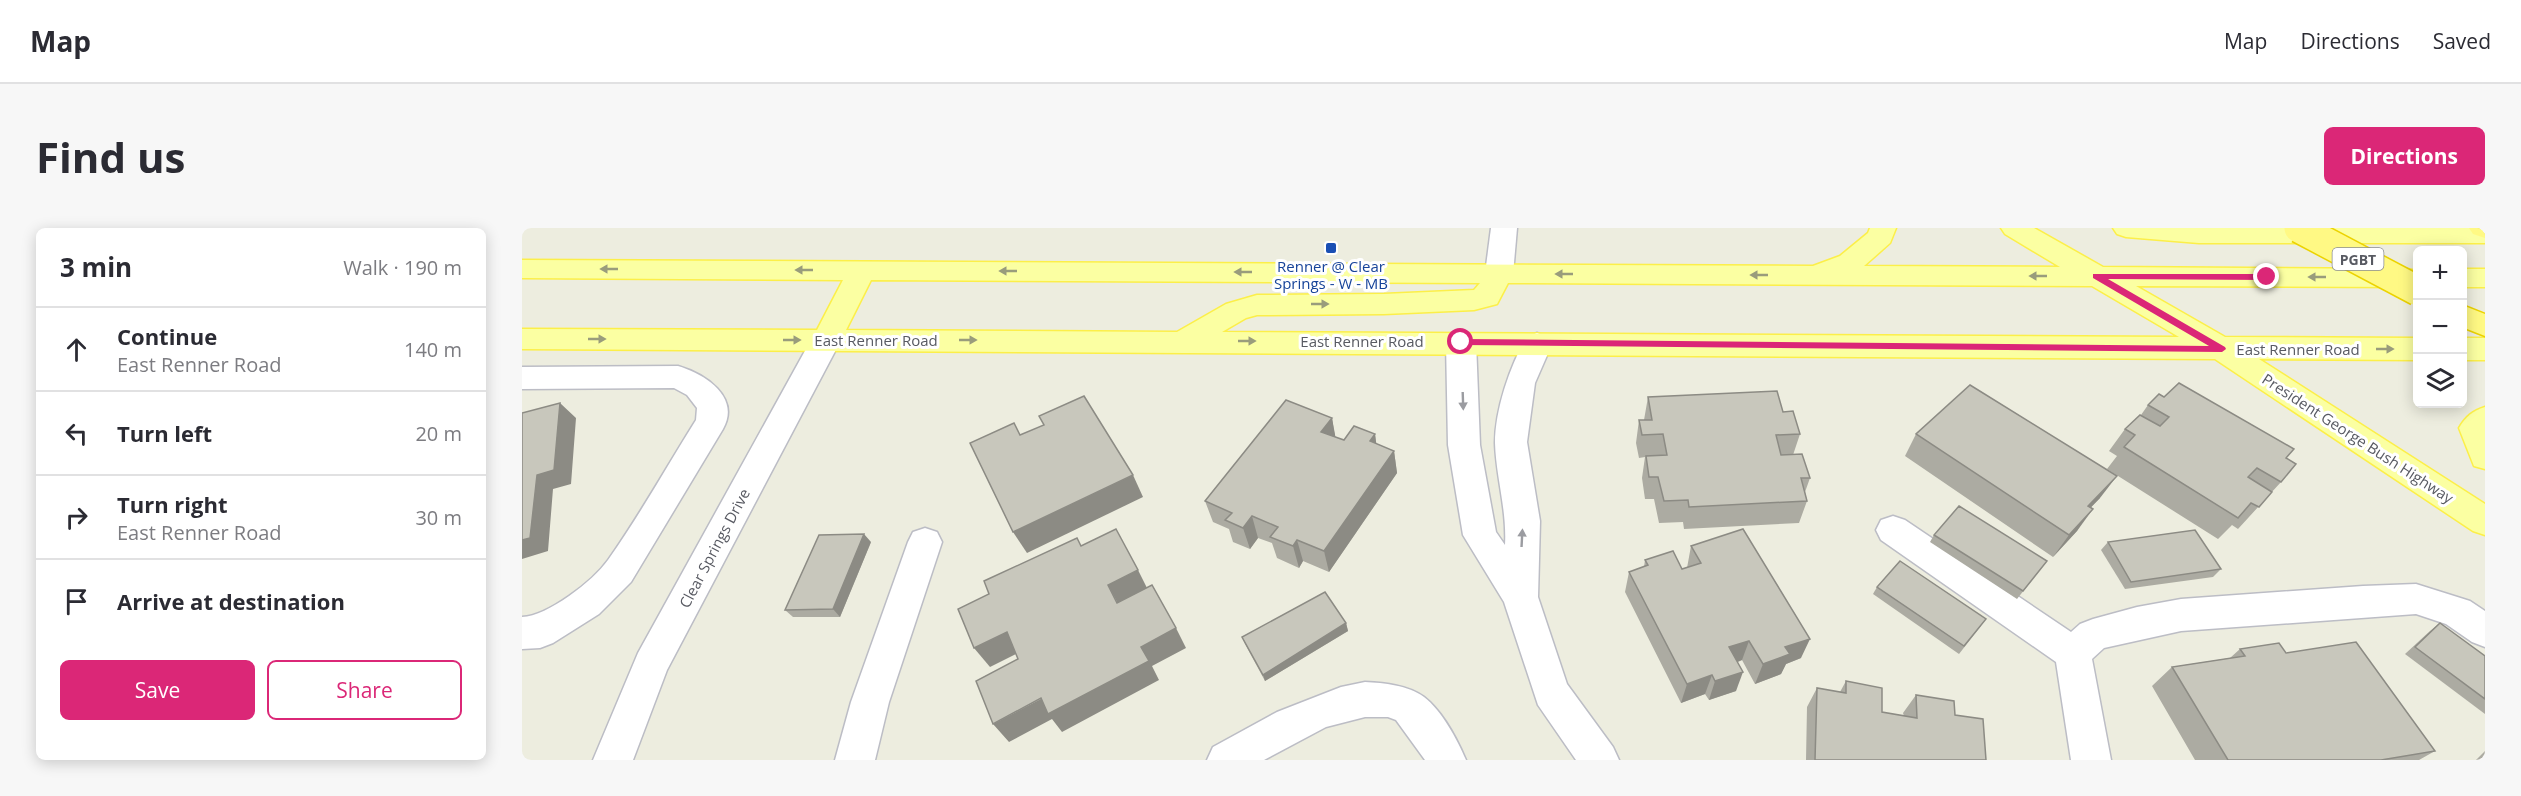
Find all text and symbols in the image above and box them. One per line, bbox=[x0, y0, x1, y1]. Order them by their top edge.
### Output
text: Map bbox=[30, 22, 91, 60]
text: Map bbox=[2224, 27, 2267, 55]
text: Directions bbox=[2300, 27, 2400, 55]
text: Saved bbox=[2433, 27, 2491, 55]
button: Directions bbox=[2324, 127, 2485, 185]
text: Find us bbox=[36, 128, 185, 185]
marker: Renner @ Clear Springs - W - MB bbox=[1324, 241, 1338, 255]
map controls bbox=[2413, 246, 2467, 408]
button: + bbox=[2413, 246, 2467, 300]
road number: PGBT bbox=[2332, 248, 2384, 270]
text: 3 min bbox=[60, 249, 132, 285]
text: Walk · 190 m bbox=[343, 254, 462, 281]
place label: Renner @ Clear Springs - W - MB bbox=[1274, 256, 1388, 293]
route end bbox=[2253, 263, 2279, 289]
one-way arrow bbox=[599, 264, 618, 274]
one-way arrow bbox=[794, 265, 813, 275]
one-way arrow bbox=[999, 266, 1018, 276]
one-way arrow bbox=[1233, 267, 1252, 277]
one-way arrow bbox=[1554, 269, 1573, 279]
one-way arrow bbox=[1749, 270, 1768, 280]
one-way arrow bbox=[2028, 271, 2047, 281]
one-way arrow bbox=[2308, 272, 2327, 282]
one-way arrow bbox=[1310, 299, 1329, 309]
button: − bbox=[2413, 300, 2467, 354]
text: Continue bbox=[117, 321, 217, 351]
route start bbox=[1447, 328, 1473, 354]
street label: East Renner Road bbox=[814, 330, 938, 350]
street label: East Renner Road bbox=[1300, 331, 1424, 351]
icon: ahead bbox=[60, 333, 93, 366]
one-way arrow bbox=[588, 334, 607, 344]
one-way arrow bbox=[783, 335, 802, 345]
one-way arrow bbox=[959, 335, 978, 345]
text: 140 m bbox=[404, 336, 462, 363]
one-way arrow bbox=[1238, 336, 1257, 346]
street label: East Renner Road bbox=[2236, 339, 2360, 359]
one-way arrow bbox=[2376, 344, 2395, 354]
text: East Renner Road bbox=[117, 351, 282, 378]
button: layers bbox=[2413, 354, 2467, 408]
street label: President George Bush Highway bbox=[2258, 369, 2458, 508]
one-way arrow bbox=[1458, 391, 1468, 410]
icon: left bbox=[60, 417, 93, 450]
text: Turn left bbox=[117, 418, 212, 448]
text: 20 m bbox=[415, 420, 462, 447]
street label: Clear Springs Drive bbox=[674, 485, 754, 611]
text: Turn right bbox=[117, 489, 228, 519]
icon: right bbox=[60, 501, 93, 534]
text: 30 m bbox=[415, 504, 462, 531]
text: East Renner Road bbox=[117, 519, 282, 546]
one-way arrow bbox=[1518, 529, 1527, 548]
icon: arrive bbox=[60, 585, 93, 618]
text: Arrive at destination bbox=[117, 586, 345, 616]
button: Save bbox=[60, 660, 255, 720]
button: Share bbox=[267, 660, 462, 720]

